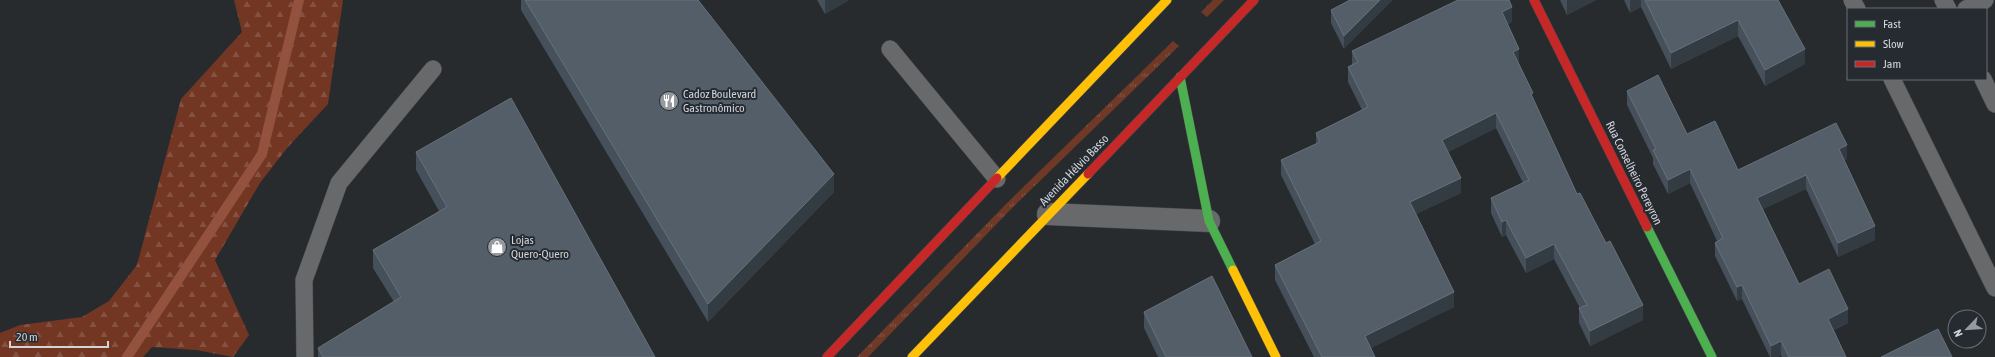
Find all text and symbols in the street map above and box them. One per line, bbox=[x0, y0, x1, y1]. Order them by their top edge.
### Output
legend bbox=[1847, 8, 1987, 80]
text: Fast bbox=[1883, 17, 1901, 31]
text: Slow bbox=[1883, 37, 1904, 51]
text: Jam bbox=[1883, 57, 1901, 71]
place label: Cadoz Boulevard Gastronômico bbox=[683, 87, 756, 115]
restaurant icon: Cadoz Boulevard Gastronômico bbox=[658, 90, 680, 112]
street label: Rua Conselheiro Pereyron bbox=[1603, 119, 1665, 227]
street label: Avenida Hélvio Basso bbox=[1036, 131, 1112, 208]
place label: Lojas Quero-Quero bbox=[511, 233, 569, 261]
shop icon: Lojas Quero-Quero bbox=[486, 236, 508, 258]
north arrow bbox=[1947, 309, 1987, 349]
scale bar bbox=[10, 323, 108, 349]
text: N bbox=[1951, 328, 1965, 339]
text: 20 m bbox=[16, 330, 38, 344]

